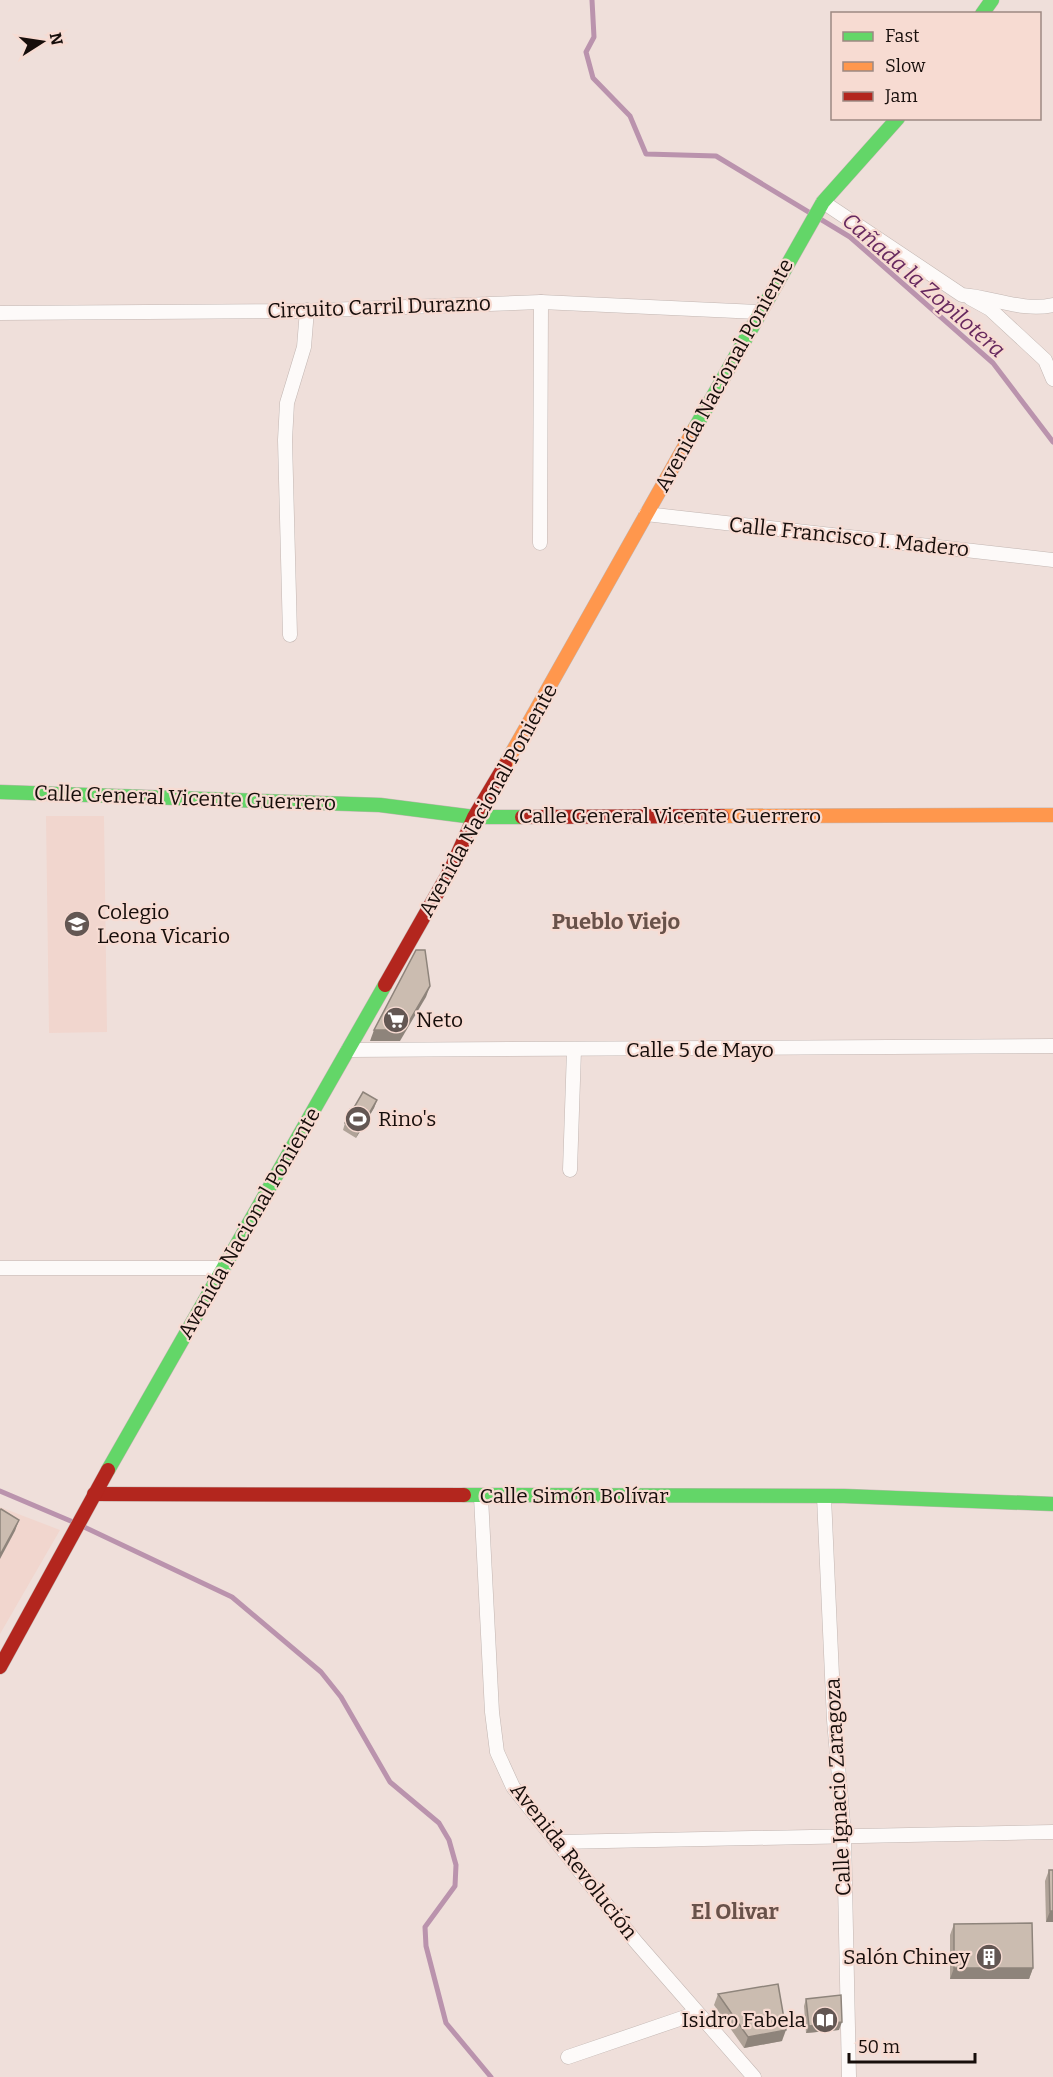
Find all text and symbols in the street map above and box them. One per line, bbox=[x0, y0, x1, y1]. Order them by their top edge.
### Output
north arrow bbox=[12, 12, 72, 72]
legend bbox=[831, 12, 1041, 120]
text: Fast bbox=[885, 25, 920, 47]
text: N bbox=[46, 31, 67, 47]
text: Slow bbox=[885, 55, 926, 77]
text: Jam bbox=[884, 85, 918, 107]
water label: Cañada la Zopilotera bbox=[837, 207, 1011, 363]
street label: Avenida Nacional Poniente bbox=[649, 254, 799, 496]
street label: Circuito Carril Durazno bbox=[267, 290, 491, 324]
street label: Calle Francisco I. Madero bbox=[728, 511, 970, 563]
street label: Avenida Nacional Poniente bbox=[413, 679, 563, 921]
street label: Calle General Vicente Guerrero bbox=[33, 780, 337, 816]
street label: Calle General Vicente Guerrero bbox=[519, 803, 821, 829]
place label: Colegio Leona Vicario bbox=[97, 899, 230, 949]
district label: Pueblo Viejo bbox=[552, 908, 681, 935]
school or university icon: Colegio Leona Vicario bbox=[62, 909, 92, 939]
supermarket icon: Neto bbox=[381, 1005, 411, 1035]
place label: Neto bbox=[416, 1007, 463, 1033]
street label: Calle 5 de Mayo bbox=[626, 1037, 774, 1063]
street label: Avenida Nacional Poniente bbox=[172, 1103, 326, 1343]
sports icon: Rino's bbox=[343, 1104, 373, 1134]
place label: Rino's bbox=[378, 1106, 436, 1132]
street label: Calle Simón Bolívar bbox=[480, 1483, 668, 1509]
street label: Calle Ignacio Zaragoza bbox=[819, 1677, 857, 1897]
street label: Avenida Revolución bbox=[505, 1777, 643, 1945]
district label: El Olivar bbox=[691, 1898, 780, 1925]
building icon: Salón Chiney bbox=[974, 1942, 1004, 1972]
place label: Salón Chiney bbox=[843, 1944, 971, 1970]
library icon: Isidro Fabela bbox=[810, 2005, 840, 2035]
place label: Isidro Fabela bbox=[682, 2007, 807, 2033]
scale bar bbox=[849, 2026, 975, 2064]
text: 50 m bbox=[858, 2036, 900, 2058]

